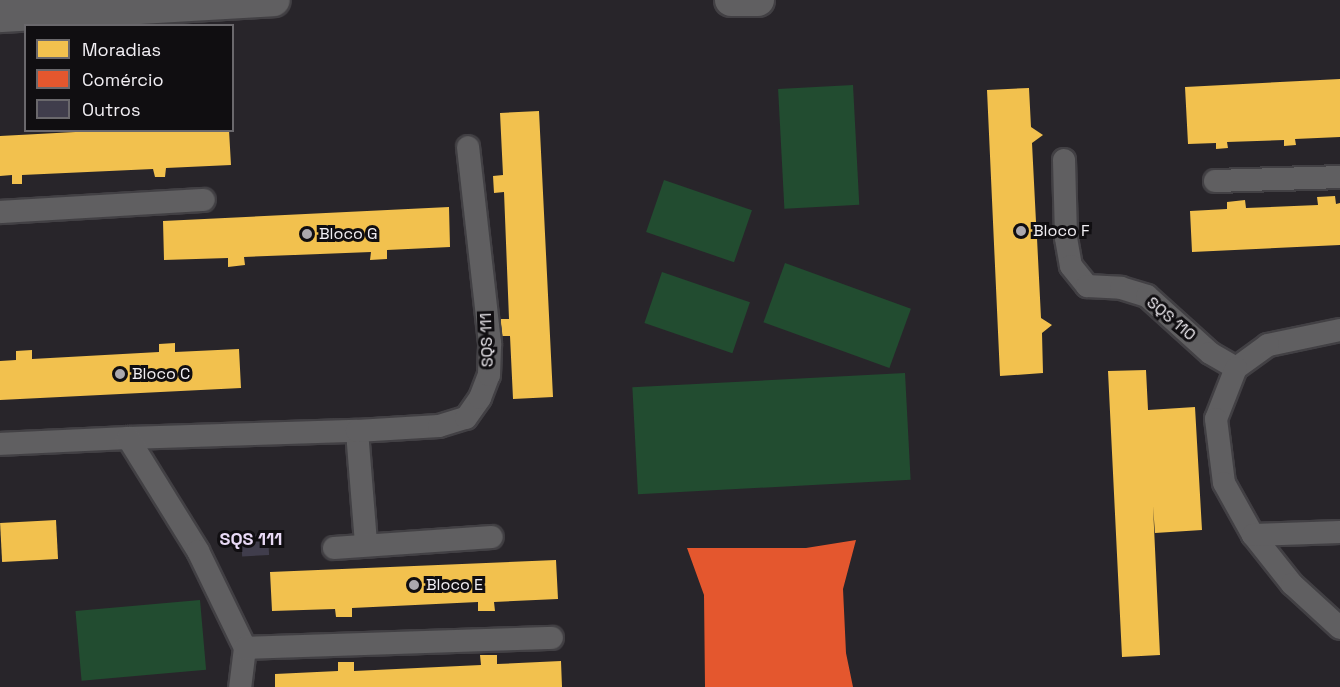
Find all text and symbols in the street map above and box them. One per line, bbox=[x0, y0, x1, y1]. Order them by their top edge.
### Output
legend bbox=[24, 24, 234, 132]
text: Moradias bbox=[82, 38, 161, 61]
text: Comércio bbox=[82, 68, 164, 91]
text: Outros bbox=[82, 98, 140, 121]
place label: Bloco F bbox=[1033, 221, 1090, 241]
place label: Bloco G bbox=[319, 224, 378, 244]
marker: Bloco F bbox=[1014, 224, 1028, 238]
marker: Bloco G bbox=[300, 227, 314, 241]
street label: SQS 110 bbox=[1143, 293, 1199, 345]
street label: SQS 111 bbox=[476, 312, 498, 368]
place label: Bloco C bbox=[132, 364, 190, 384]
marker: Bloco C bbox=[113, 367, 127, 381]
district label: SQS 111 bbox=[220, 528, 282, 550]
place label: Bloco E bbox=[426, 575, 483, 595]
marker: Bloco E bbox=[407, 578, 421, 592]

